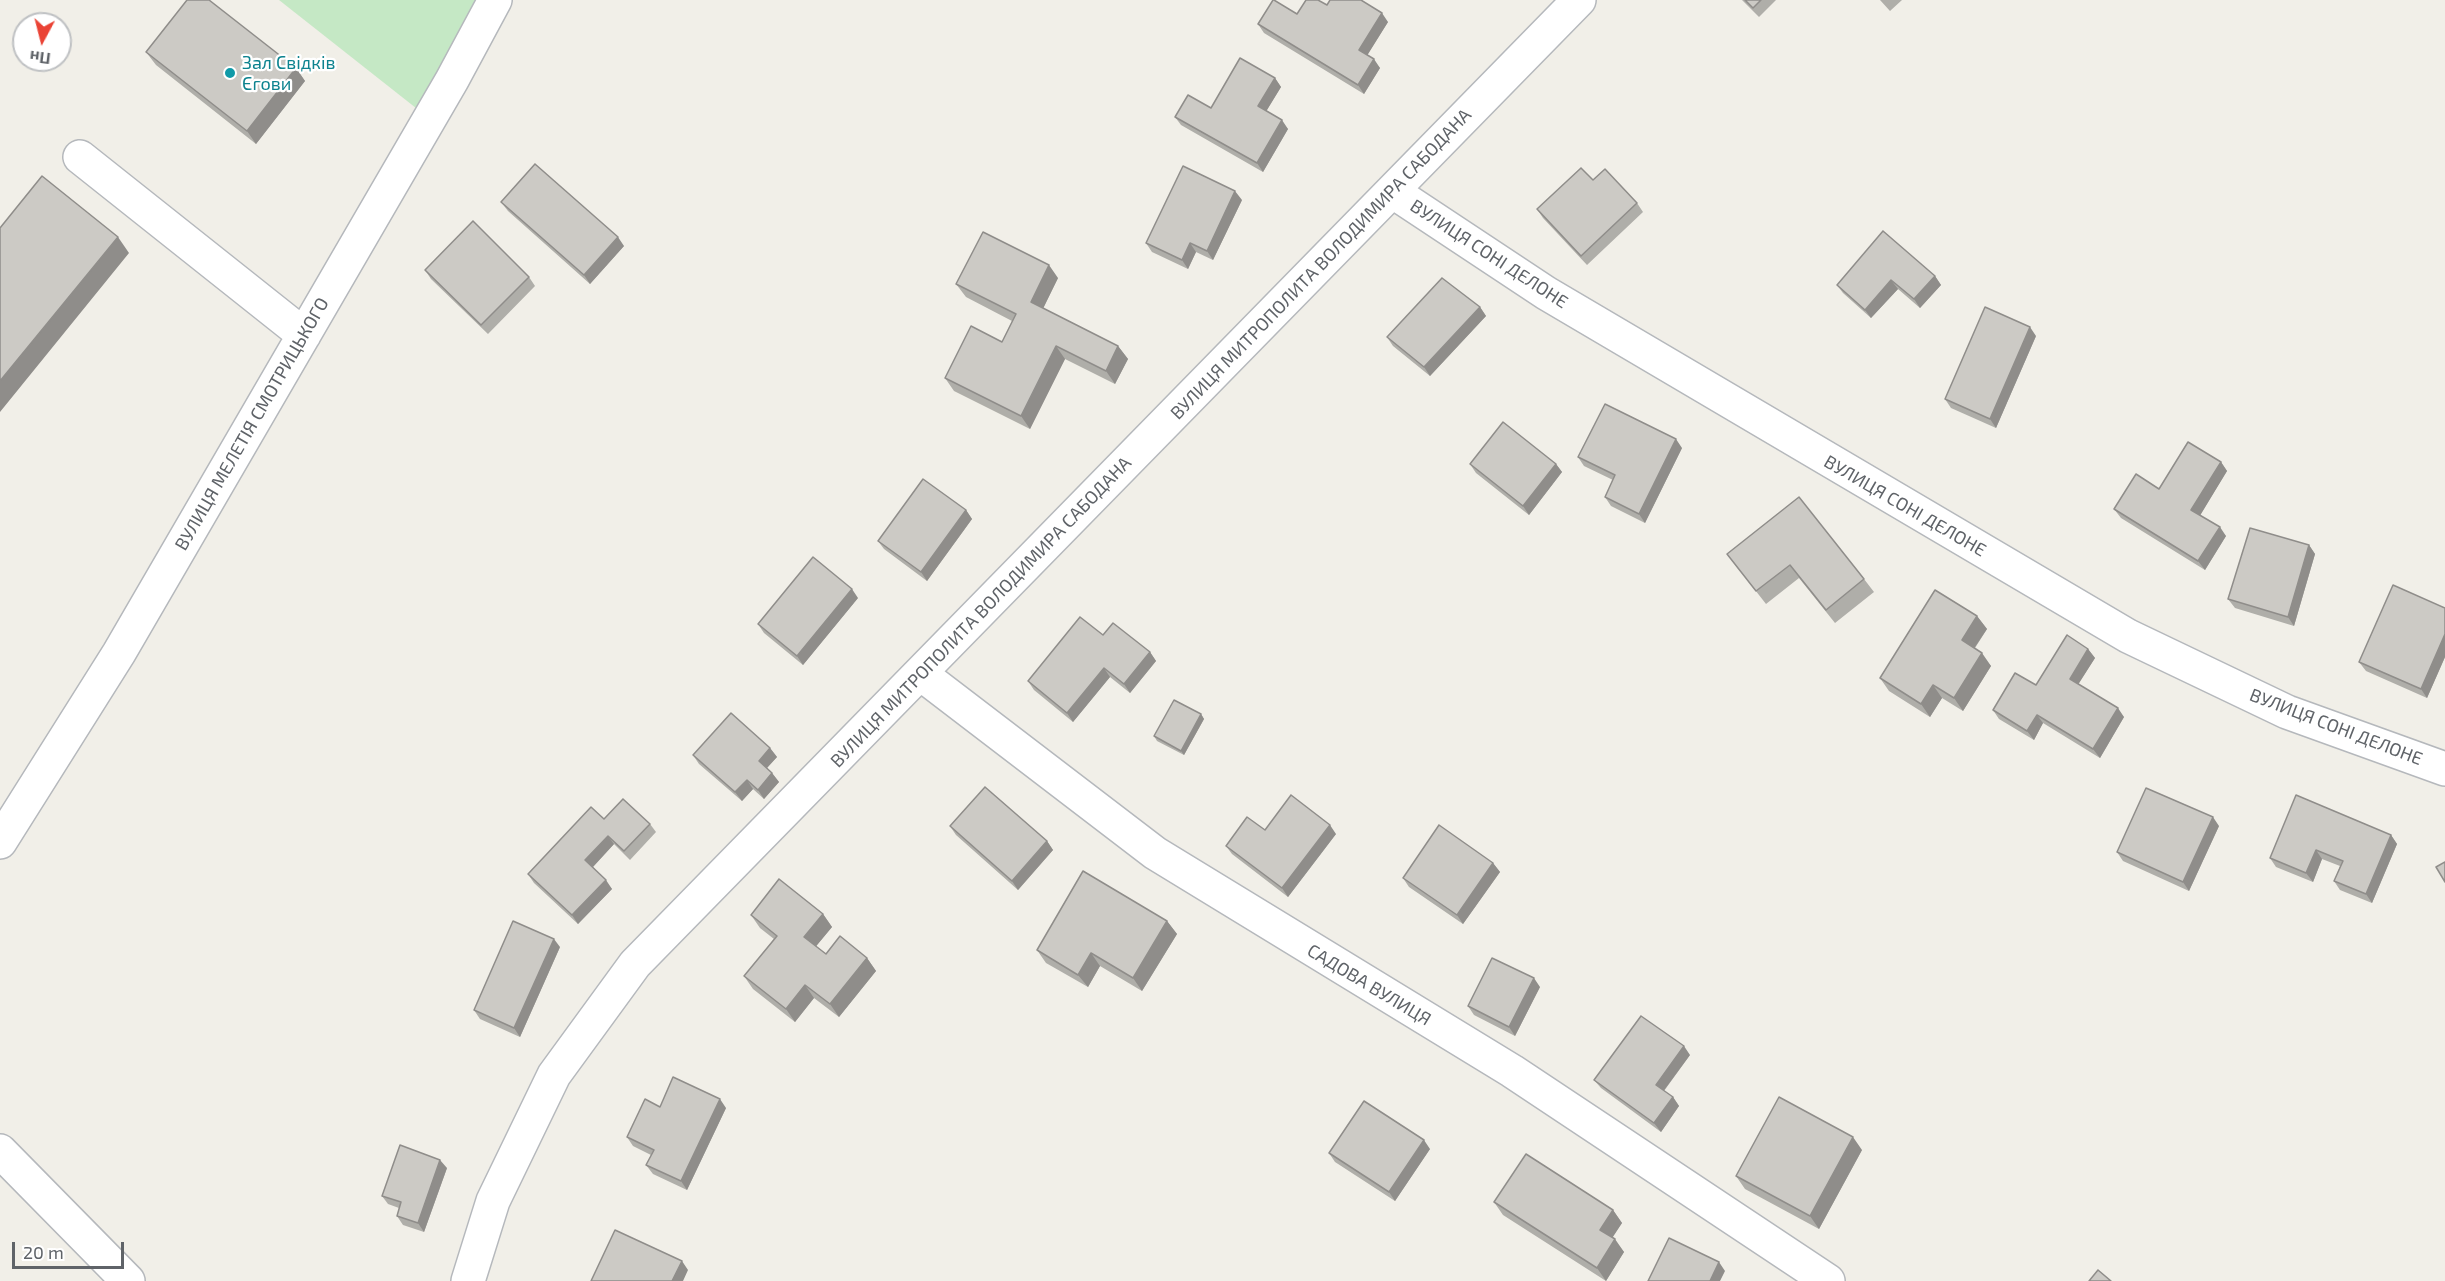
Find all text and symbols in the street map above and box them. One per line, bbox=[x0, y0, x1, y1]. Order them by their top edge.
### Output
north arrow bbox=[12, 12, 72, 72]
text: Пн bbox=[29, 48, 51, 69]
place label: Зал Свідків Єгови bbox=[242, 52, 335, 94]
marker: Зал Свідків Єгови bbox=[223, 66, 237, 80]
street label: ВУЛИЦЯ МИТРОПОЛИТА ВОЛОДИМИРА САБОДАНА bbox=[1166, 104, 1476, 424]
street label: ВУЛИЦЯ СОНІ ДЕЛОНЕ bbox=[1406, 195, 1572, 313]
street label: ВУЛИЦЯ МЕЛЕТІЯ СМОТРИЦЬКОГО bbox=[171, 294, 333, 554]
street label: ВУЛИЦЯ СОНІ ДЕЛОНЕ bbox=[1820, 451, 1990, 561]
street label: ВУЛИЦЯ МИТРОПОЛИТА ВОЛОДИМИРА САБОДАНА bbox=[826, 452, 1136, 772]
street label: ВУЛИЦЯ СОНІ ДЕЛОНЕ bbox=[2247, 684, 2425, 770]
street label: САДОВА ВУЛИЦЯ bbox=[1303, 940, 1435, 1030]
scale bar bbox=[15, 1230, 128, 1268]
text: 20 m bbox=[23, 1241, 64, 1263]

